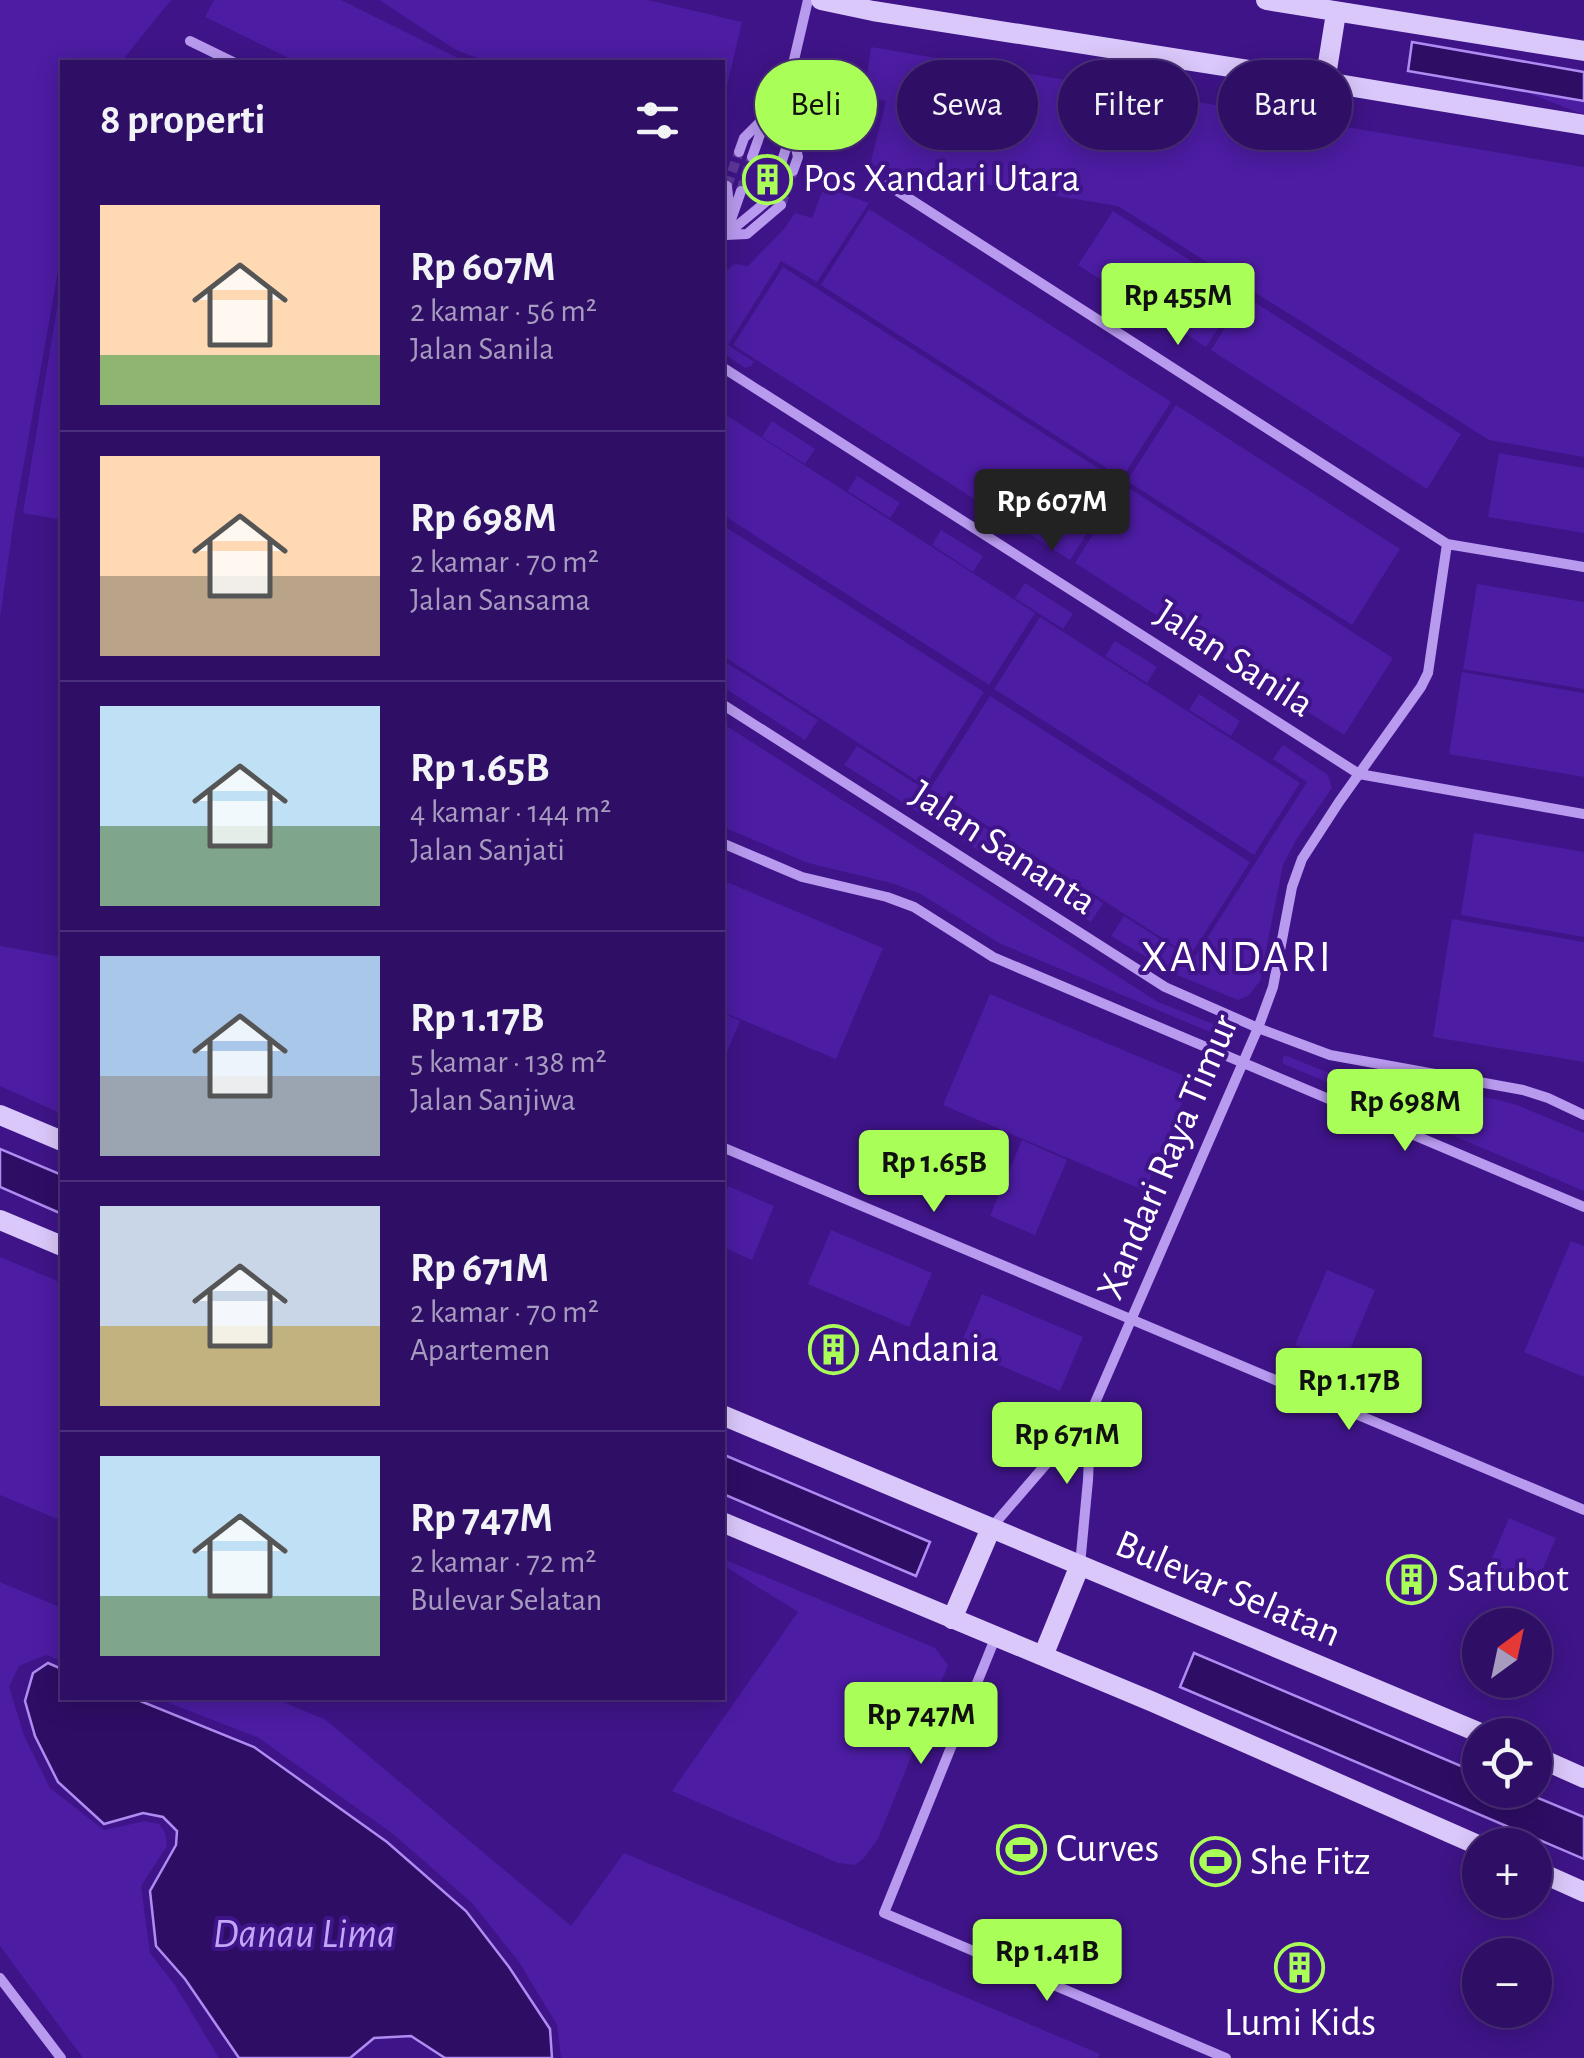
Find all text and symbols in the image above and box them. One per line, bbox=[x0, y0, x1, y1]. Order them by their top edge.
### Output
chip: Beli bbox=[755, 60, 877, 150]
chip: Sewa bbox=[897, 60, 1038, 150]
chip: Filter bbox=[1058, 60, 1198, 150]
chip: Baru bbox=[1218, 60, 1352, 150]
icon: filters bbox=[630, 93, 685, 148]
text: 8 properti bbox=[100, 99, 265, 141]
building icon: Pos Xandari Utara bbox=[742, 153, 794, 205]
place label: Pos Xandari Utara bbox=[803, 159, 1080, 199]
icon: home bbox=[180, 245, 300, 365]
text: Rp 607M bbox=[410, 246, 556, 288]
pin: Rp 455M bbox=[1086, 263, 1270, 348]
text: Rp 455M bbox=[1124, 279, 1232, 311]
text: 2 kamar · 56 m² bbox=[410, 295, 597, 327]
text: Jalan Sanila bbox=[410, 333, 554, 365]
pin: Rp 607M bbox=[960, 469, 1144, 554]
text: Rp 607M bbox=[996, 485, 1108, 517]
icon: home bbox=[180, 496, 300, 616]
text: Rp 698M bbox=[410, 497, 557, 539]
text: 2 kamar · 70 m² bbox=[410, 546, 599, 578]
text: Jalan Sansama bbox=[410, 584, 590, 616]
street label: Jalan Sanila bbox=[1148, 593, 1320, 725]
icon: home bbox=[180, 746, 300, 866]
text: Rp 1.65B bbox=[410, 747, 550, 789]
street label: Jalan Sananta bbox=[903, 773, 1103, 923]
text: 4 kamar · 144 m² bbox=[410, 796, 611, 828]
text: Jalan Sanjati bbox=[410, 834, 565, 866]
district label: XANDARI bbox=[1141, 935, 1333, 980]
icon: home bbox=[180, 996, 300, 1116]
text: Rp 1.17B bbox=[410, 997, 544, 1039]
street label: Xandari Raya Timur bbox=[1090, 1009, 1246, 1305]
text: 5 kamar · 138 m² bbox=[410, 1046, 607, 1078]
pin: Rp 698M bbox=[1313, 1069, 1497, 1154]
text: Jalan Sanjiwa bbox=[410, 1084, 576, 1116]
text: Rp 698M bbox=[1349, 1085, 1461, 1117]
pin: Rp 1.65B bbox=[831, 1130, 1037, 1215]
text: Rp 1.65B bbox=[881, 1146, 987, 1178]
icon: home bbox=[180, 1246, 300, 1366]
text: Rp 671M bbox=[410, 1247, 549, 1289]
text: 2 kamar · 70 m² bbox=[410, 1296, 599, 1328]
building icon: Andania bbox=[807, 1323, 859, 1375]
place label: Andania bbox=[868, 1329, 999, 1369]
text: Apartemen bbox=[410, 1334, 550, 1366]
pin: Rp 1.17B bbox=[1246, 1348, 1452, 1433]
text: Rp 1.17B bbox=[1298, 1364, 1400, 1396]
pin: Rp 671M bbox=[975, 1402, 1159, 1487]
text: Rp 671M bbox=[1014, 1418, 1120, 1450]
icon: home bbox=[180, 1496, 300, 1616]
text: Rp 747M bbox=[410, 1497, 553, 1539]
street label: Bulevar Selatan bbox=[1110, 1524, 1346, 1654]
text: 2 kamar · 72 m² bbox=[410, 1546, 597, 1578]
building icon: Safubot bbox=[1386, 1553, 1438, 1605]
place label: Safubot bbox=[1447, 1559, 1569, 1599]
text: Bulevar Selatan bbox=[410, 1584, 602, 1616]
north arrow bbox=[1462, 1608, 1552, 1698]
map controls bbox=[1462, 1608, 1552, 2028]
pin: Rp 747M bbox=[829, 1682, 1013, 1767]
text: Rp 747M bbox=[867, 1698, 975, 1730]
button: locate bbox=[1462, 1718, 1552, 1808]
sports icon: Curves bbox=[995, 1823, 1047, 1875]
button: + bbox=[1462, 1828, 1552, 1918]
place label: Curves bbox=[1056, 1829, 1159, 1869]
sports icon: She Fitz bbox=[1189, 1836, 1241, 1888]
place label: She Fitz bbox=[1250, 1842, 1371, 1882]
water label: Danau Lima bbox=[213, 1913, 396, 1955]
pin: Rp 1.41B bbox=[944, 1919, 1150, 2004]
text: Rp 1.41B bbox=[995, 1935, 1099, 1967]
button: − bbox=[1462, 1938, 1552, 2028]
building icon: Lumi Kids bbox=[1274, 1942, 1326, 1994]
place label: Lumi Kids bbox=[1224, 2003, 1376, 2043]

